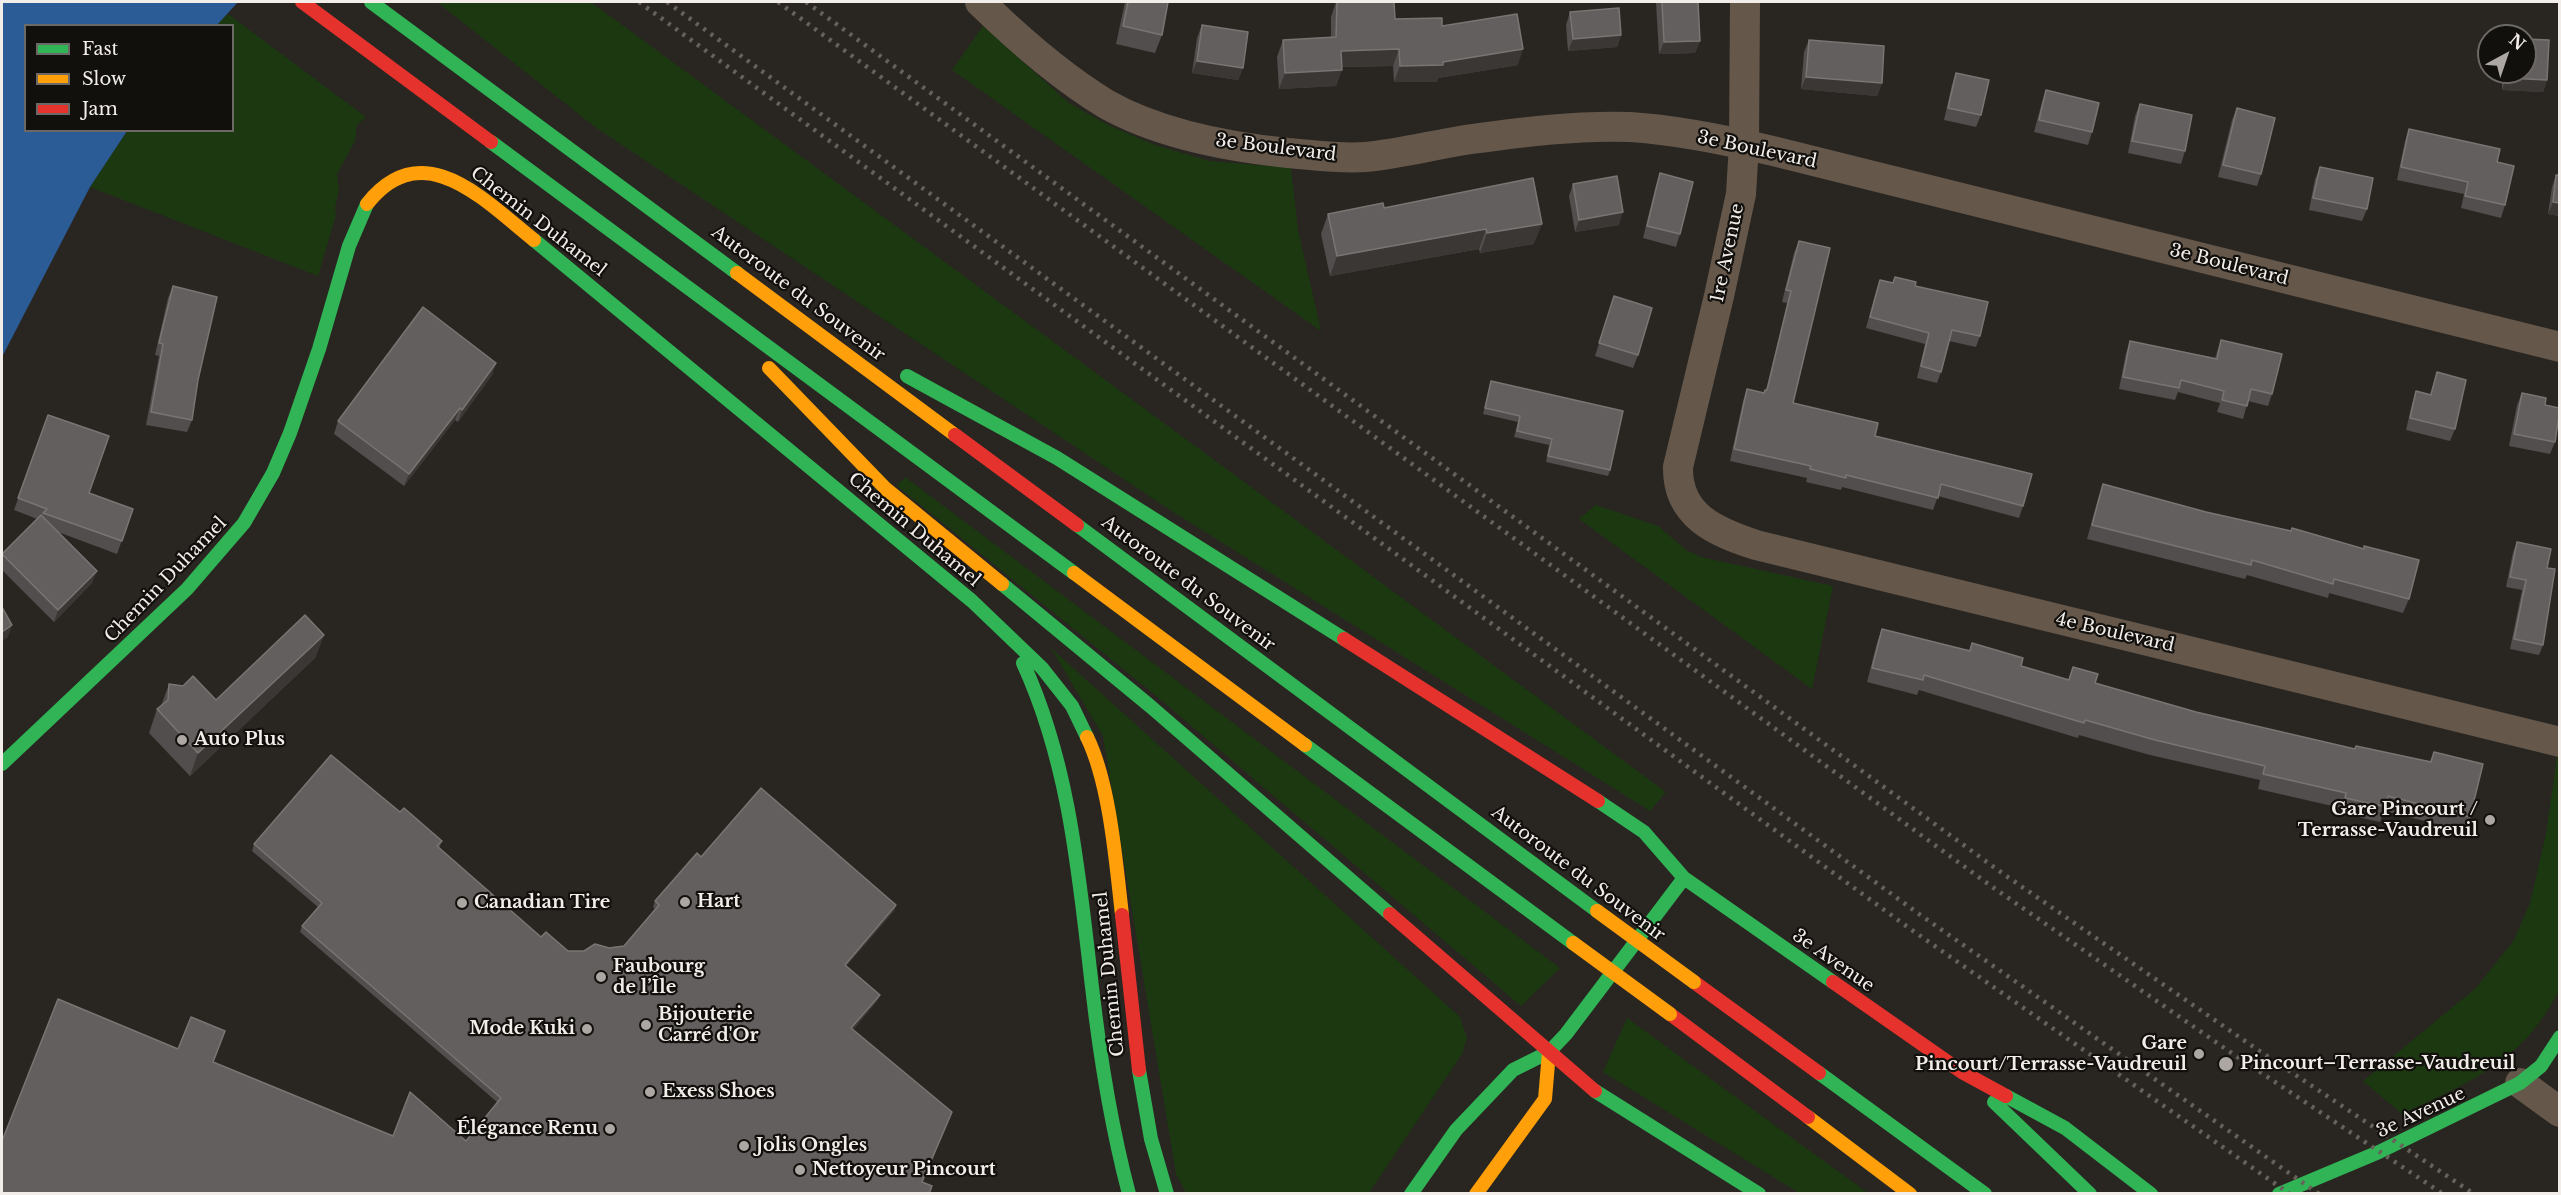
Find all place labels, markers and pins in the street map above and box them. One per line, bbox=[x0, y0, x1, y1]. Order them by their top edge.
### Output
place label: Auto Plus bbox=[194, 729, 285, 751]
marker: Auto Plus bbox=[175, 733, 189, 747]
place label: Gare Pincourt / Terrasse-Vaudreuil bbox=[2298, 799, 2478, 842]
marker: Gare Pincourt / Terrasse-Vaudreuil bbox=[2483, 813, 2497, 827]
place label: Hart bbox=[697, 891, 740, 913]
place label: Canadian Tire bbox=[474, 892, 610, 914]
marker: Hart bbox=[678, 895, 692, 909]
marker: Canadian Tire bbox=[455, 896, 469, 910]
place label: Faubourg de l’Île bbox=[613, 956, 705, 998]
marker: Faubourg de l’Île bbox=[594, 970, 608, 984]
place label: Bijouterie Carré d'Or bbox=[658, 1004, 758, 1046]
place label: Mode Kuki bbox=[469, 1018, 575, 1040]
marker: Bijouterie Carré d'Or bbox=[639, 1018, 653, 1032]
marker: Mode Kuki bbox=[580, 1022, 594, 1036]
place label: Gare Pincourt/Terrasse-Vaudreuil bbox=[1915, 1033, 2187, 1076]
marker: Gare Pincourt/Terrasse-Vaudreuil bbox=[2192, 1047, 2206, 1061]
place label: Pincourt–Terrasse-Vaudreuil bbox=[2240, 1053, 2515, 1075]
marker: Pincourt–Terrasse-Vaudreuil bbox=[2217, 1055, 2235, 1073]
place label: Exess Shoes bbox=[662, 1081, 775, 1103]
marker: Exess Shoes bbox=[643, 1085, 657, 1099]
place label: Élégance Renu bbox=[457, 1118, 598, 1140]
marker: Élégance Renu bbox=[603, 1122, 617, 1136]
place label: Jolis Ongles bbox=[756, 1135, 867, 1157]
marker: Jolis Ongles bbox=[737, 1139, 751, 1153]
place label: Nettoyeur Pincourt bbox=[812, 1159, 996, 1181]
marker: Nettoyeur Pincourt bbox=[793, 1163, 807, 1177]

